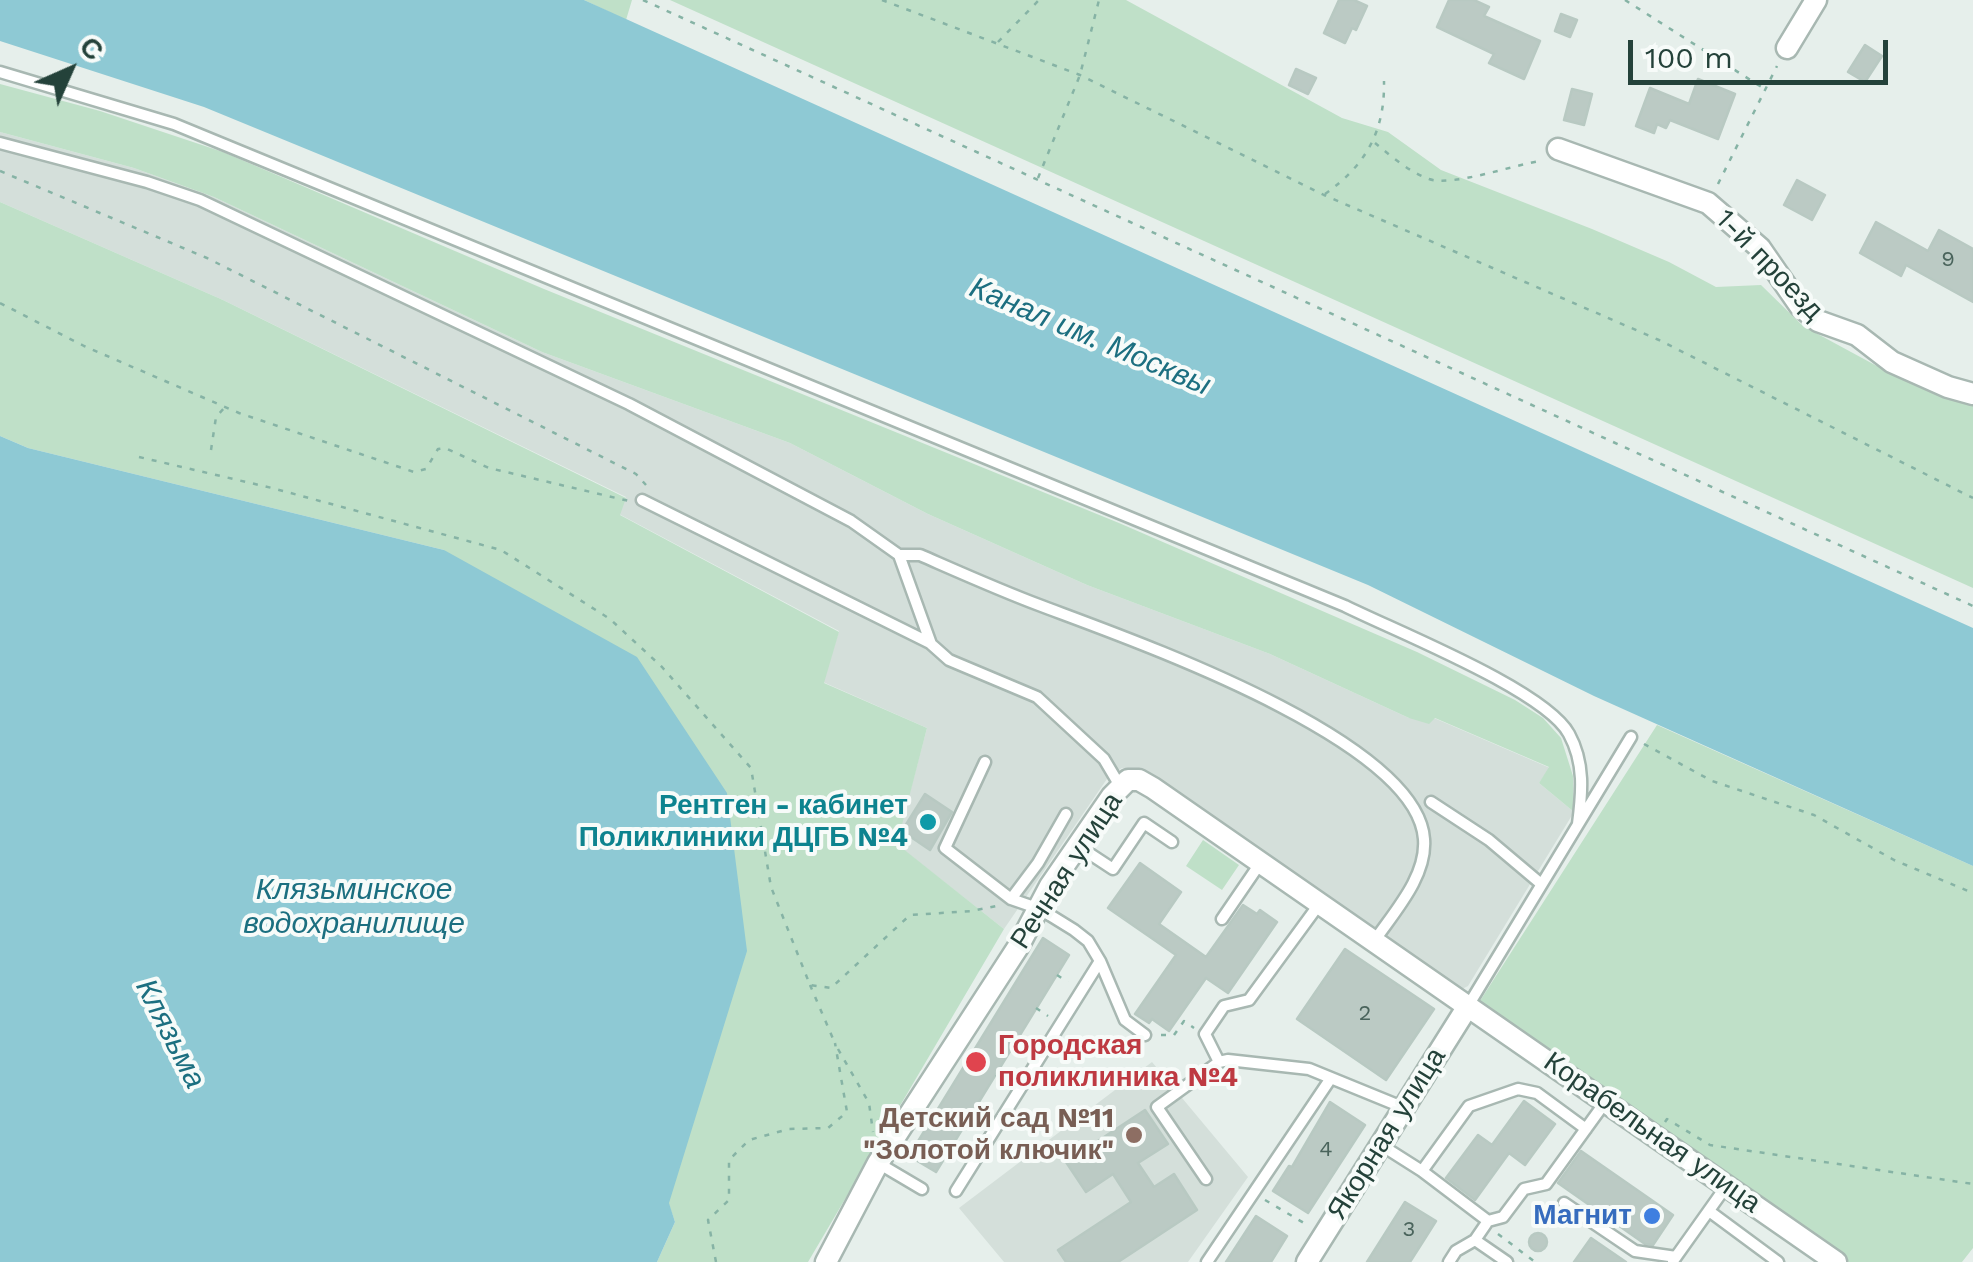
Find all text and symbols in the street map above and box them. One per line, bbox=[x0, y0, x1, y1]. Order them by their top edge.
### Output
north arrow bbox=[20, 20, 120, 120]
scale bar bbox=[1633, 20, 1893, 82]
text: С bbox=[73, 30, 110, 67]
text: 100 m bbox=[1645, 40, 1733, 75]
street label: 1-й проезд bbox=[1708, 203, 1830, 327]
house number: 9 bbox=[1941, 247, 1955, 273]
water label: Канал им. Москвы bbox=[964, 270, 1216, 404]
street label: Речная улица bbox=[1004, 787, 1130, 955]
place label: Рентген - кабинет Поликлиники ДЦГБ №4 bbox=[579, 789, 908, 855]
marker: Рентген - кабинет Поликлиники ДЦГБ №4 bbox=[917, 811, 939, 833]
water label: Клязьминское водохранилище bbox=[243, 872, 465, 942]
water label: Клязьма bbox=[127, 973, 213, 1095]
house number: 2 bbox=[1359, 1001, 1371, 1027]
place label: Городская поликлиника №4 bbox=[998, 1029, 1238, 1095]
street label: Якорная улица bbox=[1321, 1042, 1453, 1226]
street label: Корабельная улица bbox=[1537, 1046, 1767, 1220]
marker: Городская поликлиника №4 bbox=[963, 1049, 989, 1075]
place label: Детский сад №11 "Золотой ключик" bbox=[863, 1102, 1114, 1168]
marker: Детский сад №11 "Золотой ключик" bbox=[1123, 1124, 1145, 1146]
house number: 4 bbox=[1319, 1137, 1333, 1163]
place label: Магнит bbox=[1533, 1199, 1632, 1233]
marker: Магнит bbox=[1641, 1205, 1663, 1227]
house number: 3 bbox=[1403, 1217, 1415, 1243]

